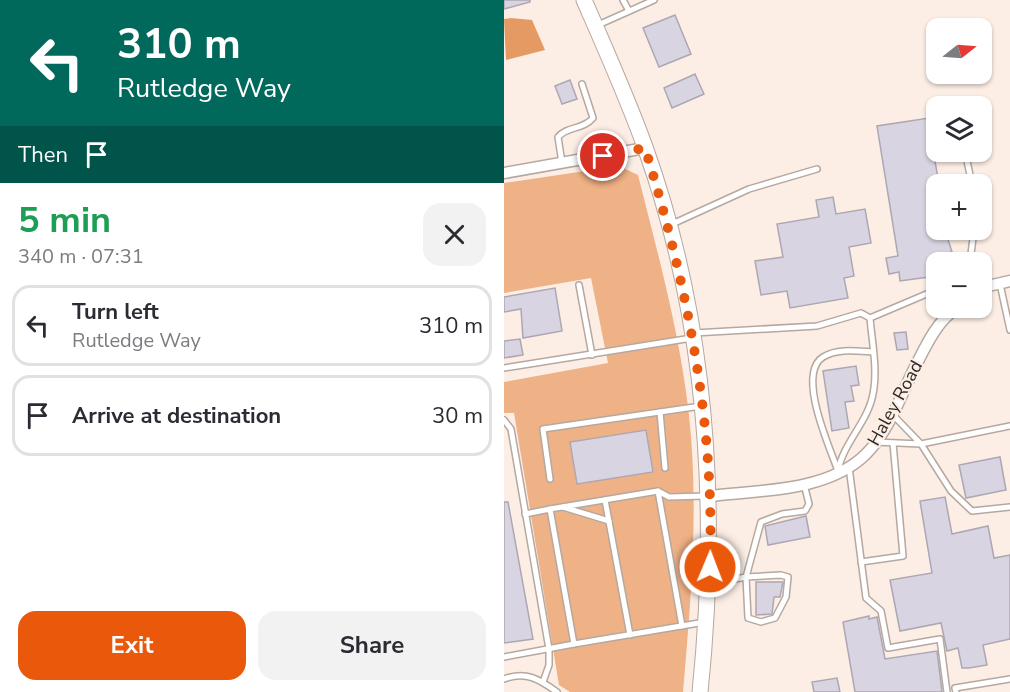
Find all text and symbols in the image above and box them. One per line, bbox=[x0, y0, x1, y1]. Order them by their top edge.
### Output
text: 310 m bbox=[117, 16, 241, 73]
north arrow bbox=[926, 18, 992, 84]
map controls bbox=[926, 18, 992, 318]
icon: left bbox=[18, 24, 96, 102]
text: Rutledge Way bbox=[117, 70, 291, 107]
button: layers bbox=[926, 96, 992, 162]
pin bbox=[577, 130, 628, 181]
icon: arrive bbox=[80, 138, 113, 171]
icon: arrive bbox=[586, 139, 619, 172]
text: Then bbox=[18, 140, 68, 170]
button: + bbox=[926, 174, 992, 240]
text: 5 min bbox=[18, 196, 111, 245]
button: close bbox=[423, 203, 486, 266]
text: 340 m · 07:31 bbox=[18, 243, 144, 270]
button: − bbox=[926, 252, 992, 318]
text: Turn left bbox=[72, 297, 159, 327]
icon: left bbox=[21, 309, 54, 342]
text: 310 m bbox=[419, 311, 483, 341]
text: Rutledge Way bbox=[72, 327, 201, 354]
street label: Haley Road bbox=[862, 356, 928, 450]
icon: arrive bbox=[21, 399, 54, 432]
text: Arrive at destination bbox=[72, 401, 281, 431]
text: 30 m bbox=[432, 401, 483, 431]
position arrow bbox=[678, 535, 742, 599]
button: Exit bbox=[18, 611, 246, 680]
button: Share bbox=[258, 611, 486, 680]

